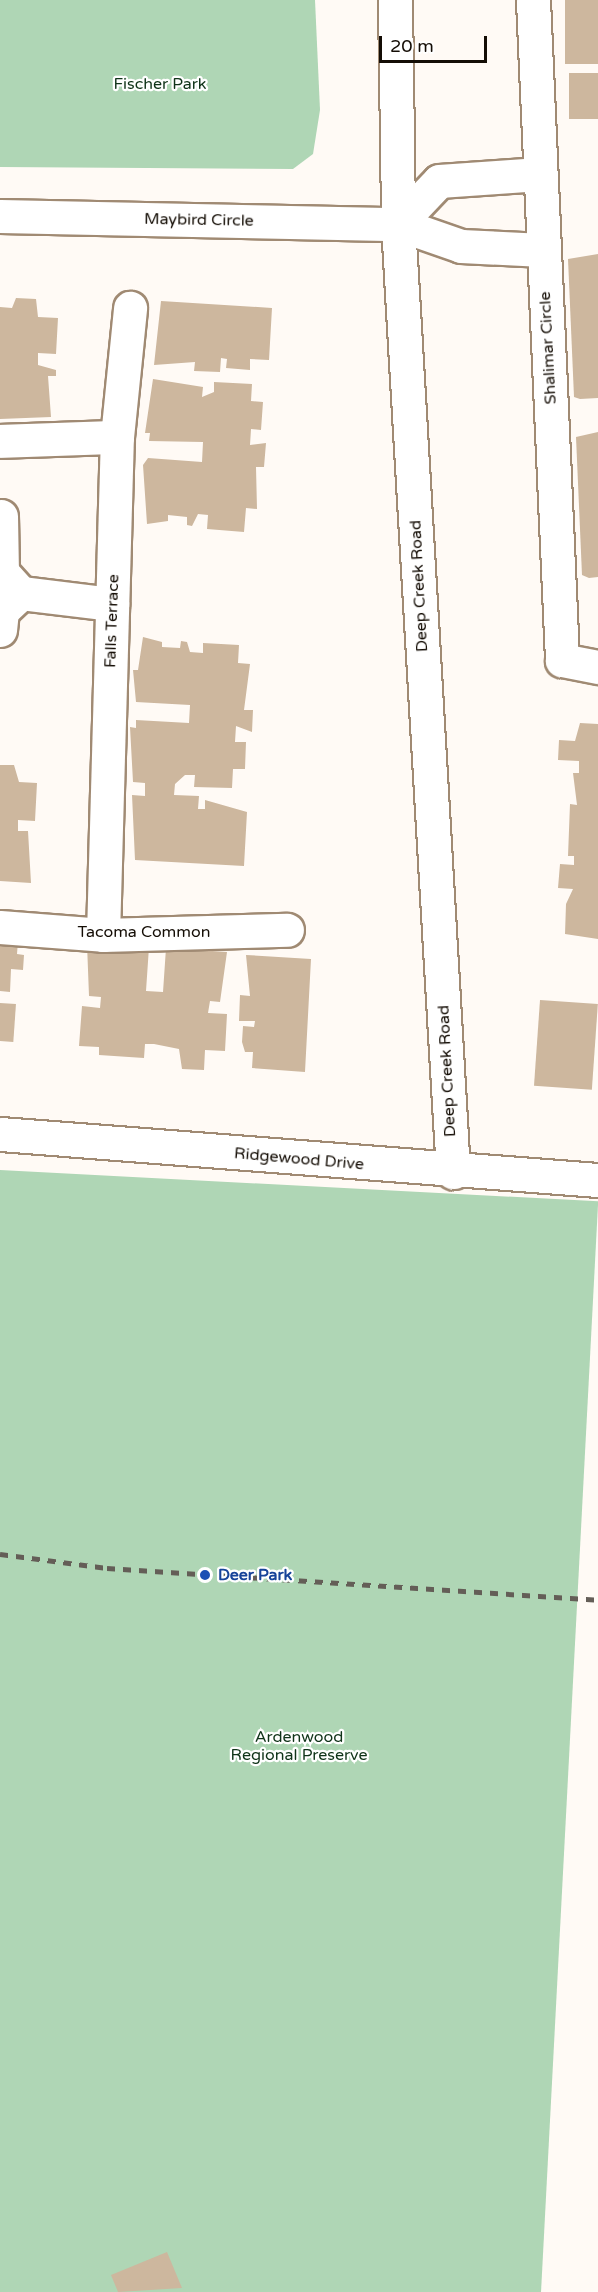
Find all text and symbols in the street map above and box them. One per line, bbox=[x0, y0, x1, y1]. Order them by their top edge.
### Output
scale bar bbox=[382, 24, 490, 62]
text: 20 m bbox=[390, 35, 434, 57]
park label: Fischer Park bbox=[113, 74, 207, 94]
street label: Maybird Circle bbox=[144, 209, 254, 231]
street label: Shalimar Circle bbox=[535, 291, 561, 405]
street label: Deep Creek Road bbox=[406, 520, 432, 652]
street label: Falls Terrace bbox=[101, 574, 123, 668]
street label: Tacoma Common bbox=[78, 922, 210, 942]
street label: Deep Creek Road bbox=[434, 1005, 460, 1137]
street label: Ridgewood Drive bbox=[233, 1144, 365, 1174]
place label: Deer Park bbox=[218, 1565, 292, 1585]
marker: Deer Park bbox=[196, 1566, 214, 1584]
park label: Ardenwood Regional Preserve bbox=[231, 1727, 367, 1765]

